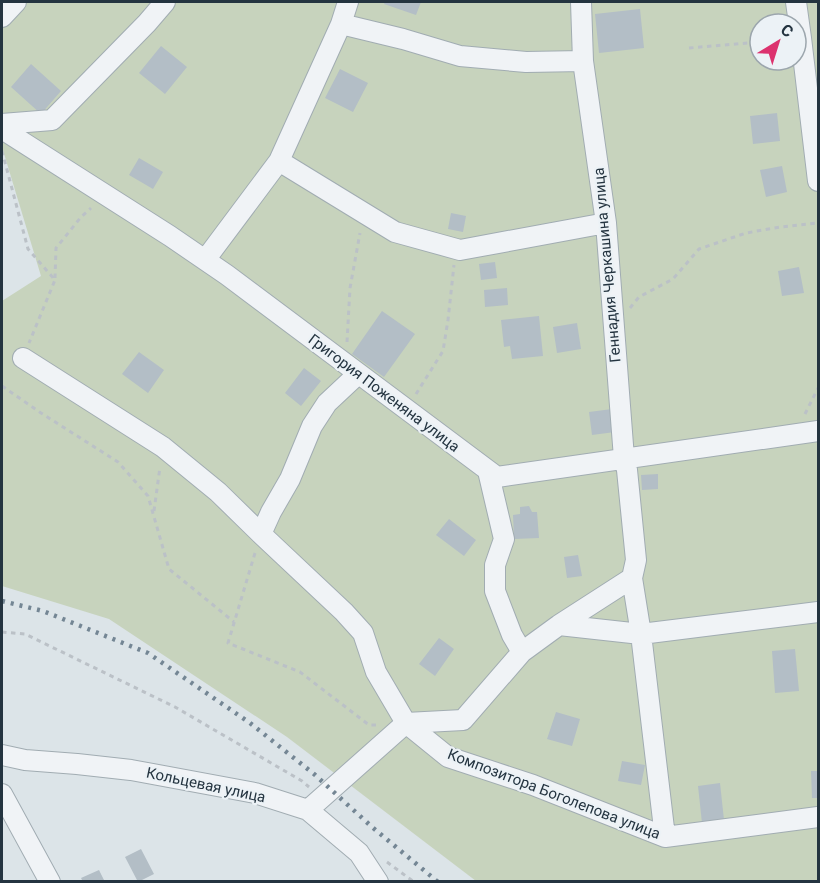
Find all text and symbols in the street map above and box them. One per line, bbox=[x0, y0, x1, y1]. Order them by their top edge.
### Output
north arrow bbox=[748, 12, 808, 72]
text: С bbox=[777, 20, 797, 41]
street label: Геннадия Черкашина улица bbox=[590, 167, 624, 363]
street label: Григория Поженяна улица bbox=[305, 330, 463, 456]
street label: Композитора Боголепова улица bbox=[445, 745, 663, 843]
street label: Кольцевая улица bbox=[145, 764, 267, 806]

